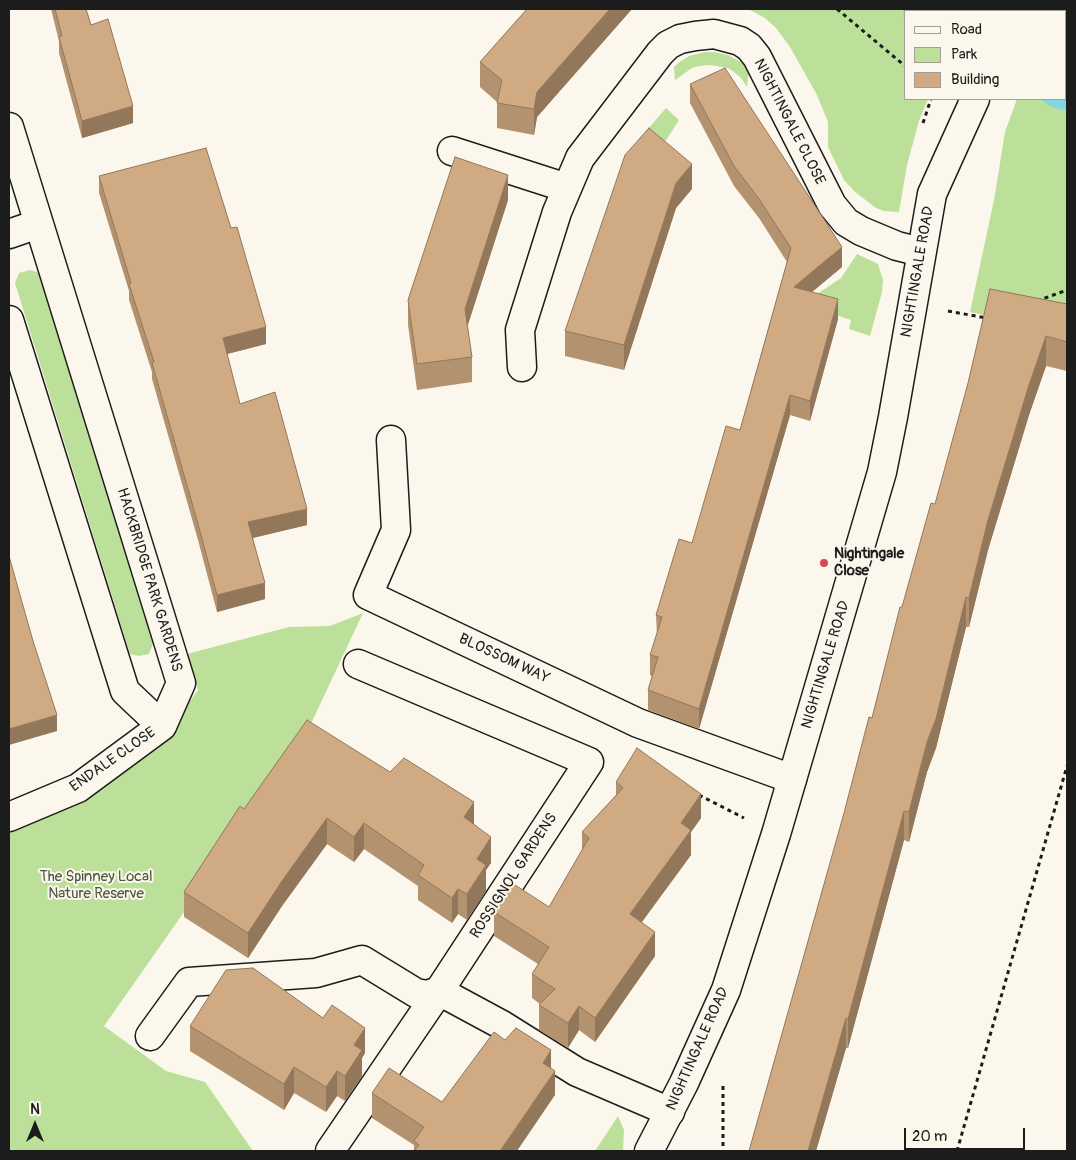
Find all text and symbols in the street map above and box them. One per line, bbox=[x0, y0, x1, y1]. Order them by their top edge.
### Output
legend bbox=[904, 10, 1066, 100]
text: Road bbox=[951, 20, 982, 39]
text: Park bbox=[951, 45, 977, 64]
street label: NIGHTINGALE CLOSE bbox=[749, 56, 829, 188]
text: Building bbox=[951, 70, 999, 89]
street label: NIGHTINGALE ROAD bbox=[898, 205, 938, 339]
street label: HACKBRIDGE PARK GARDENS bbox=[112, 486, 186, 674]
place label: Nightingale Close bbox=[834, 545, 904, 580]
marker: Nightingale Close bbox=[818, 557, 830, 569]
street label: NIGHTINGALE ROAD bbox=[798, 599, 854, 731]
street label: BLOSSOM WAY bbox=[456, 630, 552, 688]
street label: ENDALE CLOSE bbox=[67, 724, 159, 796]
street label: ROSSIGNOL GARDENS bbox=[467, 810, 561, 942]
park label: The Spinney Local Nature Reserve bbox=[39, 868, 153, 903]
street label: NIGHTINGALE ROAD bbox=[663, 985, 733, 1113]
north arrow bbox=[10, 1100, 60, 1150]
text: N bbox=[30, 1101, 40, 1118]
scale bar bbox=[906, 1118, 1027, 1150]
text: 20 m bbox=[912, 1127, 947, 1146]

